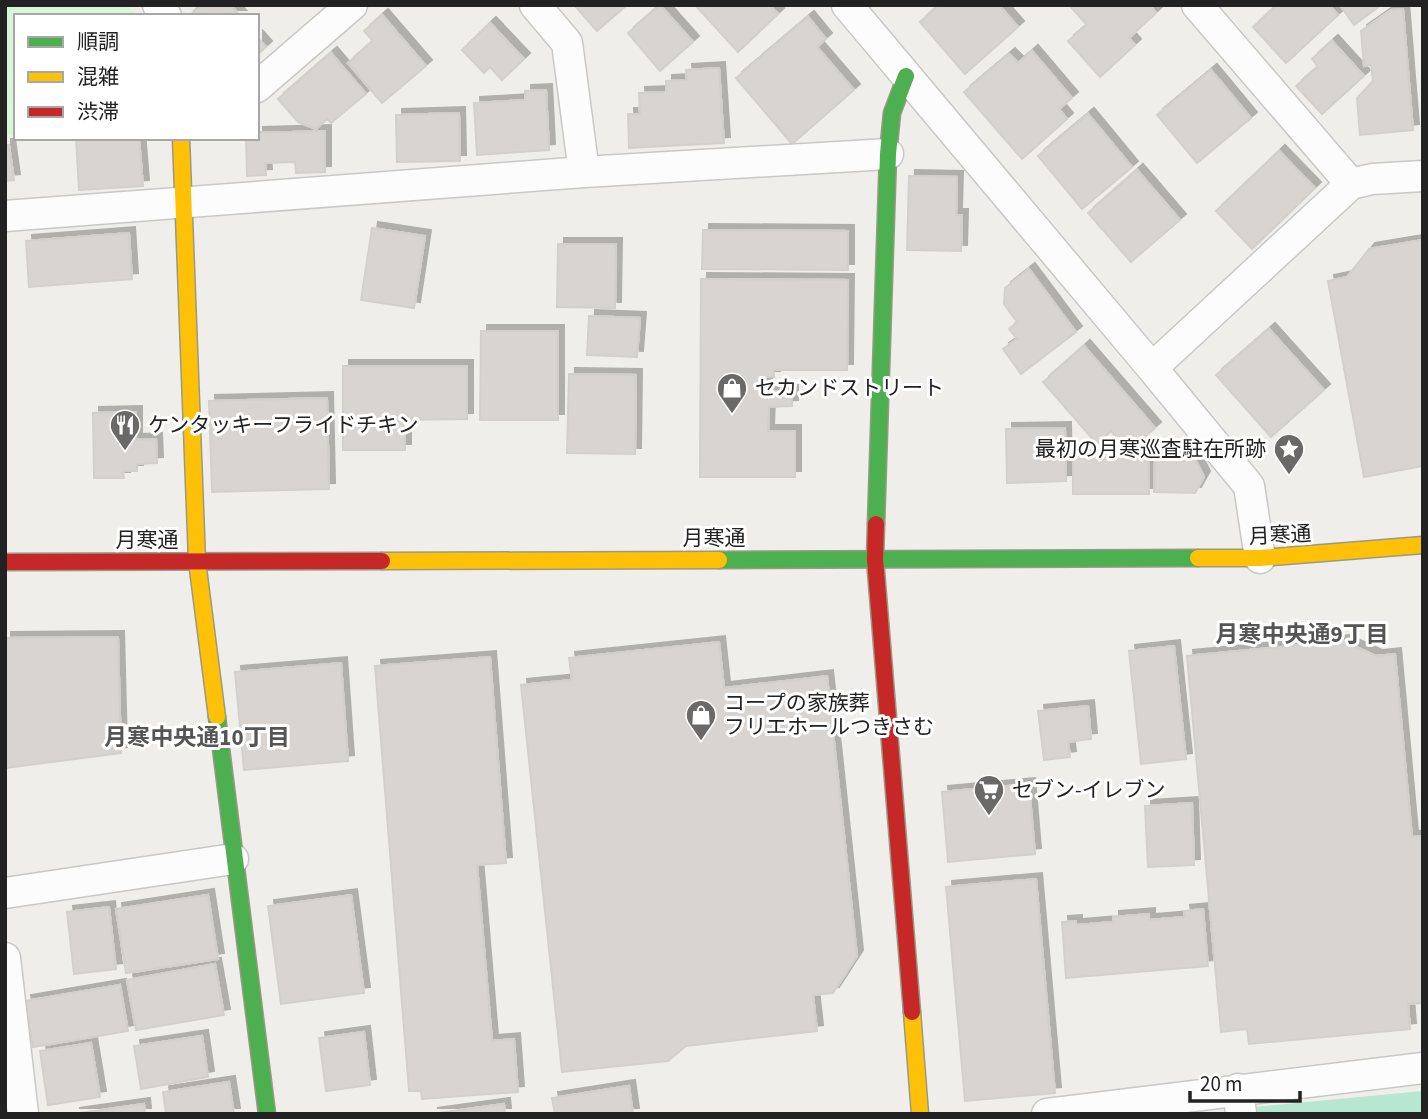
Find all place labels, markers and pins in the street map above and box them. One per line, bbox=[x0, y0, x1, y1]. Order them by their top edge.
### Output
shop icon: セカンドストリート bbox=[715, 371, 749, 415]
place label: セカンドストリート bbox=[755, 373, 944, 403]
restaurant icon: ケンタッキーフライドチキン bbox=[108, 408, 142, 452]
place label: ケンタッキーフライドチキン bbox=[148, 410, 418, 440]
place icon: 最初の月寒巡査駐在所跡 bbox=[1272, 432, 1306, 476]
place label: 最初の月寒巡査駐在所跡 bbox=[1035, 434, 1266, 464]
place label: コープの家族葬 フリエホールつきさむ bbox=[724, 688, 934, 742]
shop icon: コープの家族葬 フリエホールつきさむ bbox=[684, 698, 718, 742]
supermarket icon: セブン-イレブン bbox=[972, 773, 1006, 817]
place label: セブン-イレブン bbox=[1012, 775, 1166, 805]

